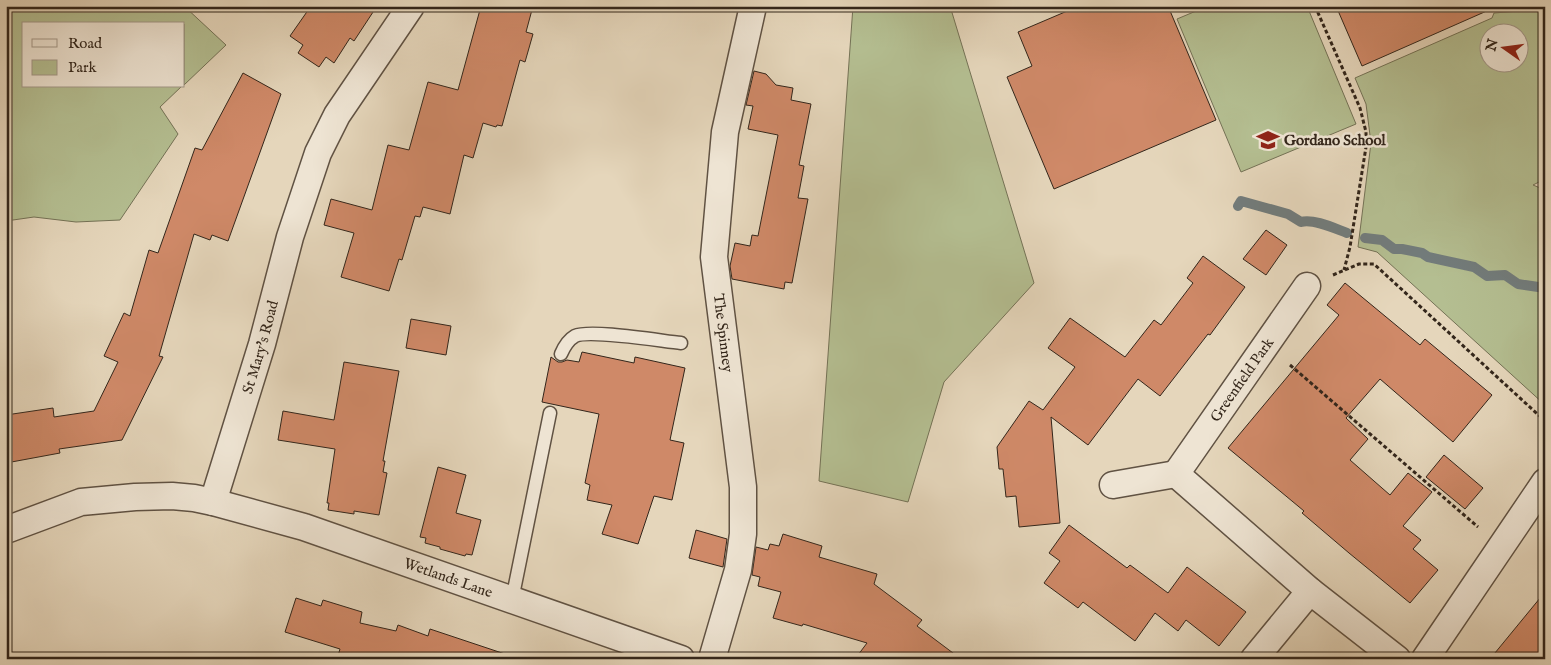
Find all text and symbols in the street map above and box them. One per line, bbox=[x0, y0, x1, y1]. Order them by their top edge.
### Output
legend bbox=[22, 22, 185, 88]
north arrow bbox=[1478, 22, 1528, 72]
text: Road bbox=[68, 34, 103, 53]
text: N bbox=[1482, 37, 1503, 54]
text: Park bbox=[68, 58, 98, 77]
school or university icon: Gordano School bbox=[1255, 127, 1281, 153]
place label: Gordano School bbox=[1284, 131, 1386, 150]
street label: The Spinney bbox=[709, 293, 737, 374]
street label: St Mary's Road bbox=[238, 297, 283, 396]
street label: Greenfield Park bbox=[1206, 333, 1279, 426]
street label: Wetlands Lane bbox=[401, 553, 495, 602]

